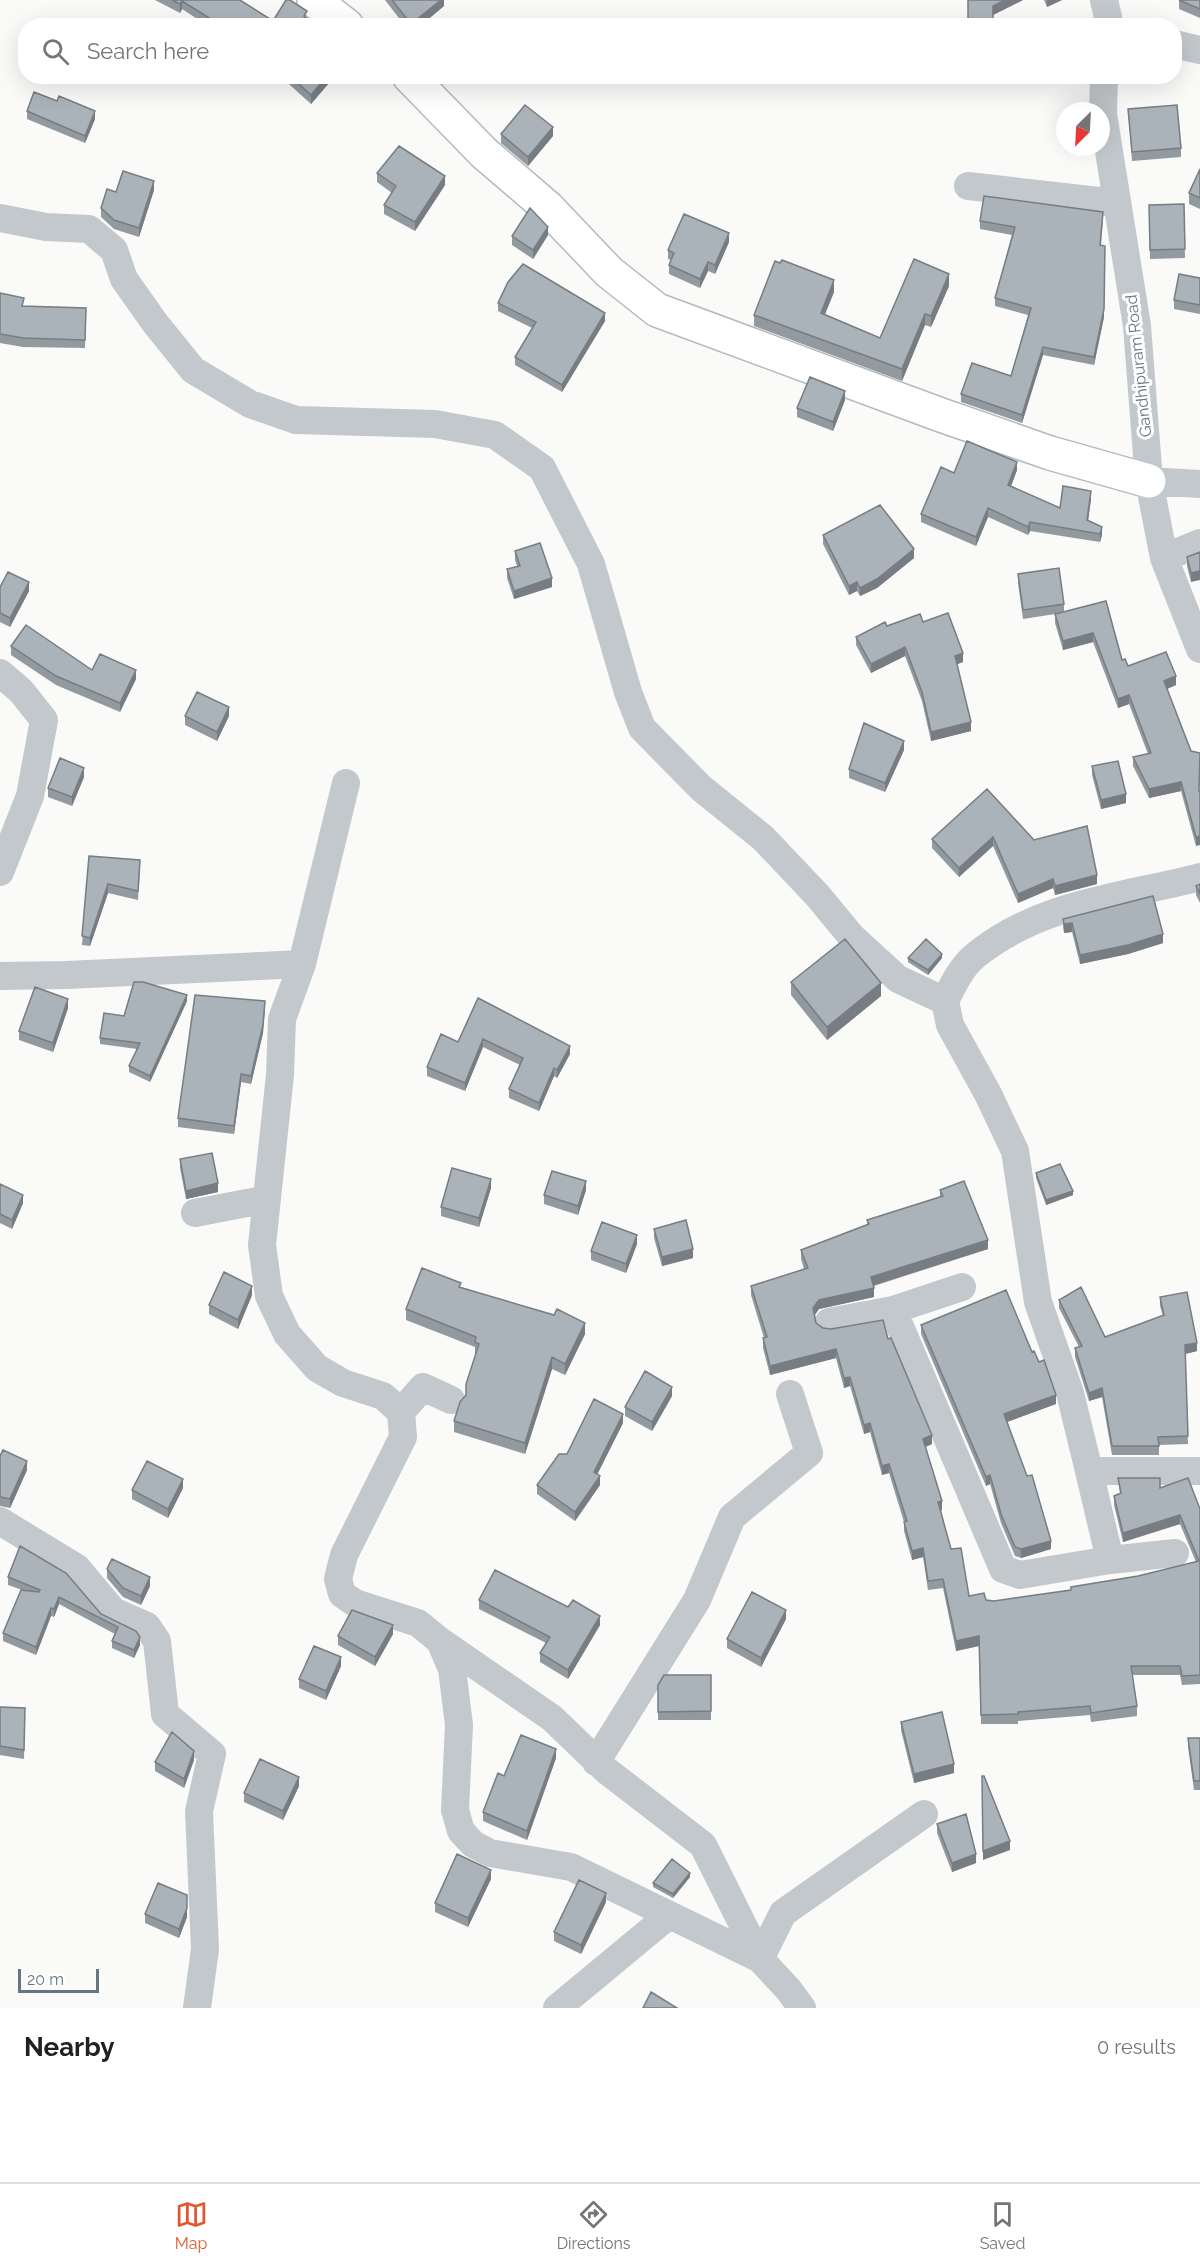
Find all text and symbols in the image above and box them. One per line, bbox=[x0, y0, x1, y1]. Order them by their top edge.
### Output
search box bbox=[18, 18, 1182, 84]
icon: search bbox=[39, 35, 72, 68]
text: Search here bbox=[87, 38, 209, 64]
north arrow bbox=[1056, 102, 1110, 156]
street label: Gandhipuram Road bbox=[1122, 294, 1155, 438]
scale bar bbox=[18, 1966, 99, 1994]
text: 20 m bbox=[27, 1970, 64, 1989]
text: Nearby bbox=[24, 2032, 114, 2062]
text: 0 results bbox=[1097, 2035, 1176, 2059]
tab: Map bbox=[175, 2198, 208, 2253]
tab: Directions bbox=[557, 2198, 631, 2253]
tab: Saved bbox=[980, 2198, 1025, 2253]

